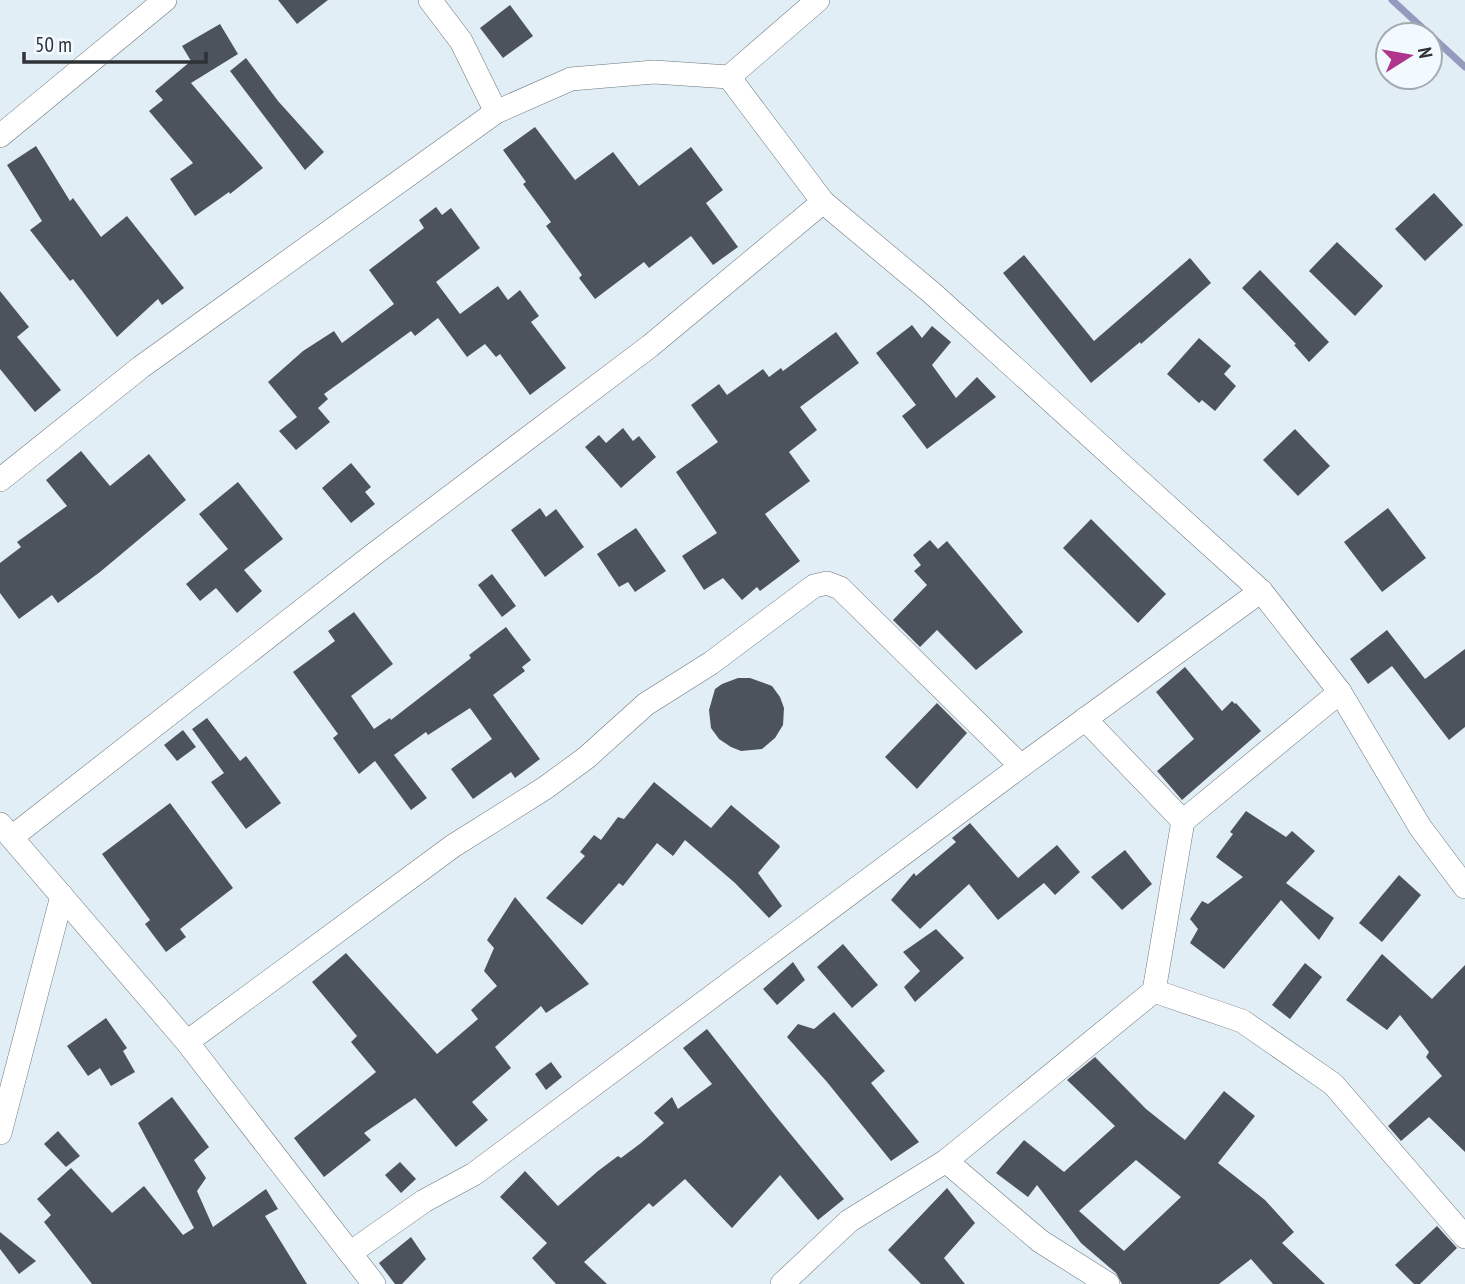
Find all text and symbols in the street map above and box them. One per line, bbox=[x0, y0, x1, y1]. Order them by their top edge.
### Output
scale bar bbox=[24, 21, 206, 65]
north arrow bbox=[1374, 21, 1444, 91]
text: 50 m bbox=[35, 31, 72, 58]
text: N bbox=[1413, 45, 1438, 60]

